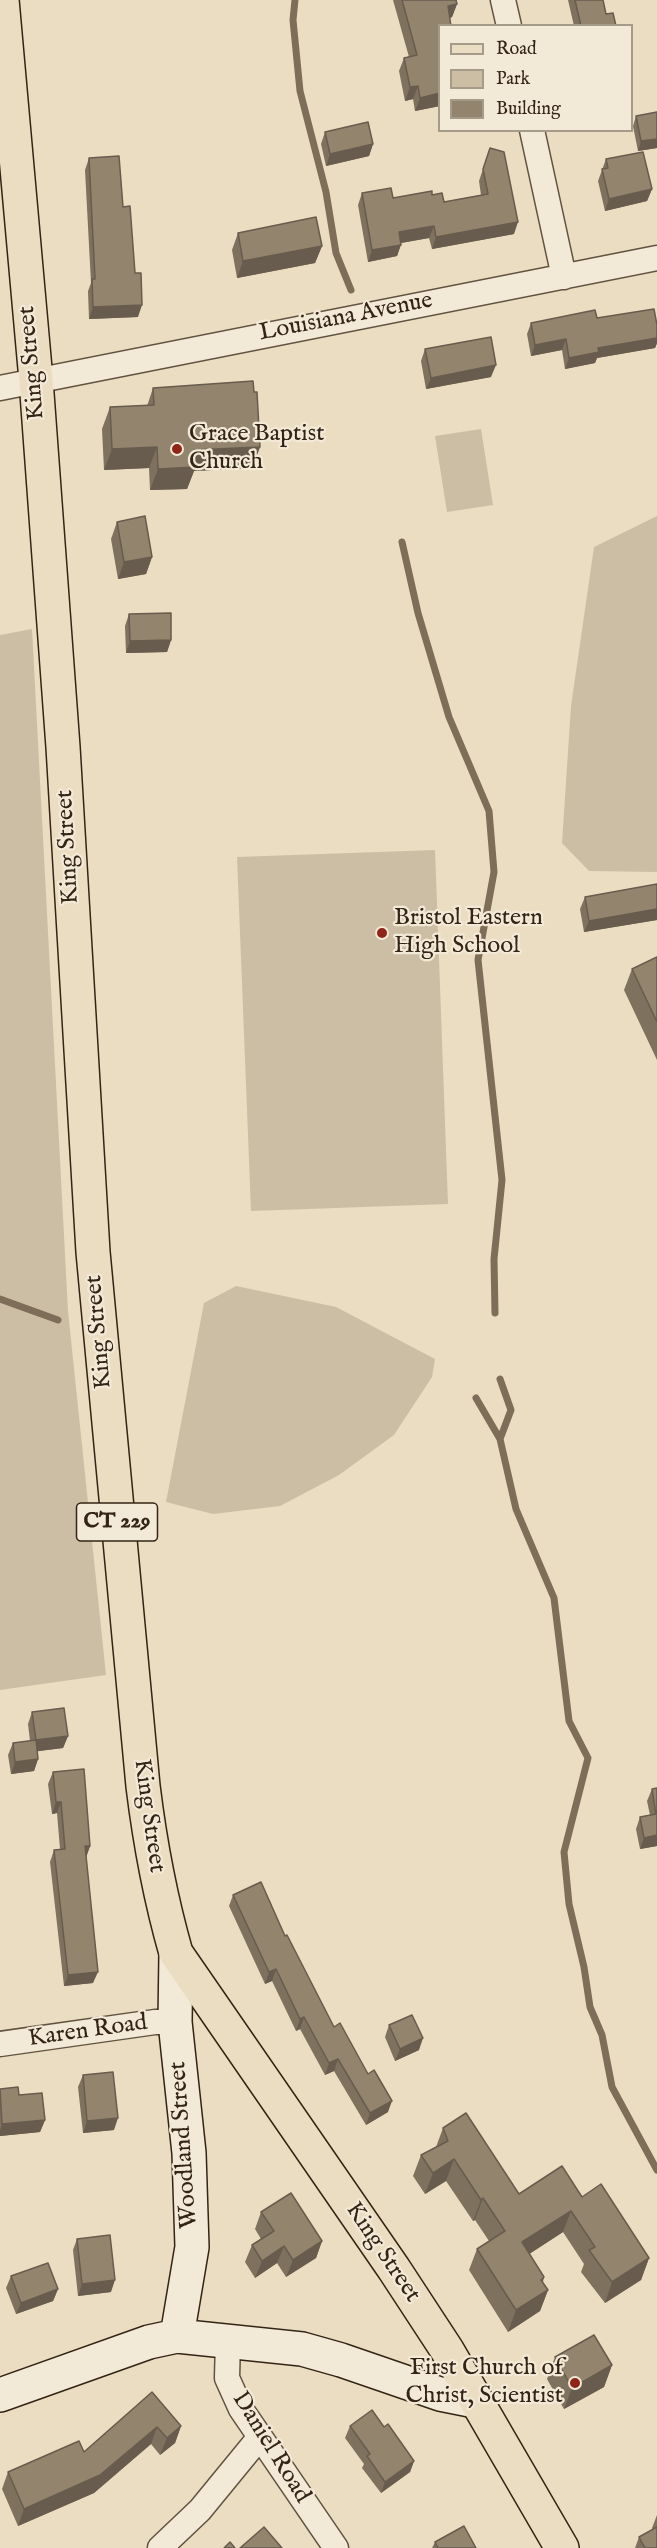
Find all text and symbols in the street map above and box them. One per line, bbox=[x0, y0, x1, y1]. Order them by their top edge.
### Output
legend bbox=[438, 24, 633, 132]
text: Road bbox=[496, 38, 537, 61]
text: Park bbox=[496, 68, 530, 91]
text: Building bbox=[496, 98, 561, 121]
street label: Louisiana Avenue bbox=[257, 287, 435, 349]
street label: King Street bbox=[14, 305, 52, 421]
place label: Grace Baptist Church bbox=[189, 421, 324, 477]
marker: Grace Baptist Church bbox=[170, 442, 184, 456]
street label: King Street bbox=[52, 789, 86, 905]
place label: Bristol Eastern High School bbox=[394, 905, 543, 961]
marker: Bristol Eastern High School bbox=[375, 926, 389, 940]
street label: King Street bbox=[81, 1274, 119, 1390]
road number: CT 229 bbox=[76, 1503, 158, 1541]
street label: King Street bbox=[126, 1757, 170, 1875]
street label: Karen Road bbox=[27, 2009, 149, 2055]
street label: Woodland Street bbox=[165, 2060, 205, 2230]
street label: King Street bbox=[338, 2198, 426, 2308]
place label: First Church of Christ, Scientist bbox=[406, 2355, 563, 2411]
marker: First Church of Christ, Scientist bbox=[568, 2376, 582, 2390]
street label: Daniel Road bbox=[224, 2387, 316, 2509]

